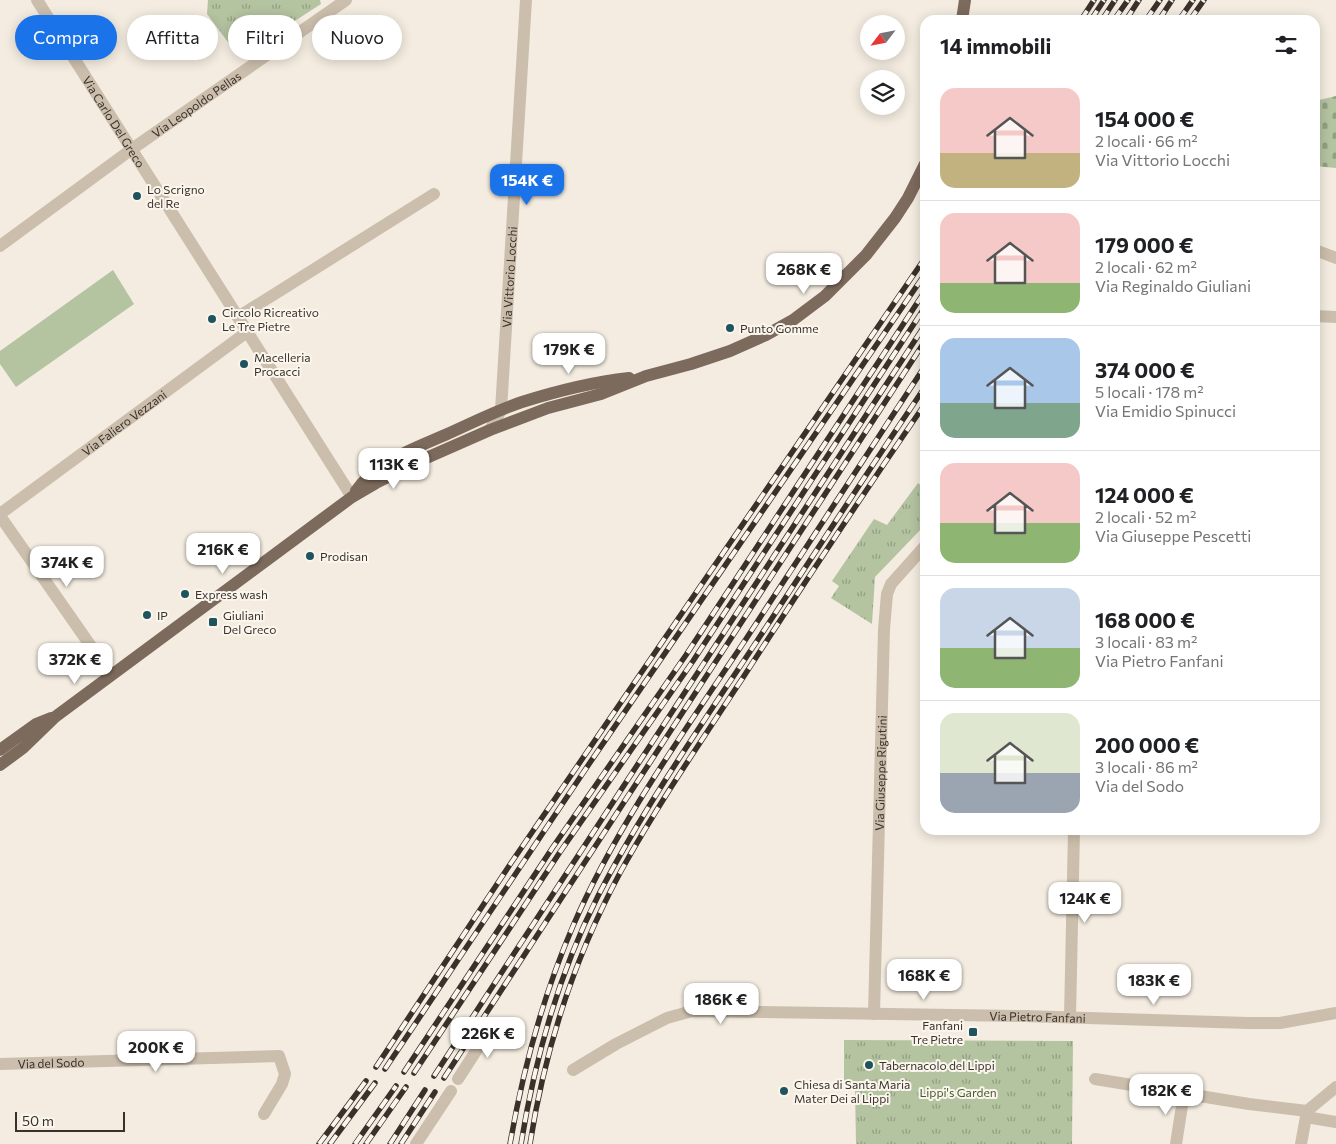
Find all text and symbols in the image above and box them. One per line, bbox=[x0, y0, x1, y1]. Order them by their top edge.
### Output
chip: Compra bbox=[15, 15, 117, 60]
chip: Affitta bbox=[127, 15, 218, 60]
chip: Filtri bbox=[228, 15, 302, 60]
chip: Nuovo bbox=[312, 15, 402, 60]
north arrow bbox=[860, 15, 905, 60]
map controls bbox=[860, 15, 905, 115]
icon: filters bbox=[1272, 31, 1300, 59]
text: 14 immobili bbox=[940, 33, 1051, 58]
street label: Via Leopoldo Pellas bbox=[149, 68, 244, 140]
button: layers bbox=[860, 70, 905, 115]
street label: Via Carlo Del Greco bbox=[80, 73, 148, 170]
text: 154 000 € bbox=[1095, 106, 1194, 131]
icon: home bbox=[980, 108, 1040, 168]
text: 2 locali · 66 m² bbox=[1095, 131, 1198, 150]
text: Via Vittorio Locchi bbox=[1095, 150, 1230, 169]
pin: 154K € bbox=[486, 164, 568, 206]
text: 154K € bbox=[501, 170, 553, 189]
place label: Lo Scrigno del Re bbox=[147, 182, 205, 210]
marker: Lo Scrigno del Re bbox=[131, 190, 143, 202]
street label: Via Vittorio Locchi bbox=[499, 226, 519, 328]
text: 179 000 € bbox=[1095, 232, 1194, 257]
icon: home bbox=[980, 233, 1040, 293]
pin: 268K € bbox=[763, 252, 845, 295]
text: 2 locali · 62 m² bbox=[1095, 257, 1197, 276]
text: 268K € bbox=[777, 259, 831, 278]
text: Via Reginaldo Giuliani bbox=[1095, 276, 1251, 295]
place label: Circolo Ricreativo Le Tre Pietre bbox=[222, 305, 319, 333]
marker: Circolo Ricreativo Le Tre Pietre bbox=[206, 313, 218, 325]
place label: Punto Gomme bbox=[740, 321, 819, 335]
marker: Punto Gomme bbox=[724, 322, 736, 334]
pin: 179K € bbox=[528, 332, 610, 375]
text: 179K € bbox=[543, 339, 595, 358]
place label: Macelleria Procacci bbox=[254, 350, 311, 378]
text: 374 000 € bbox=[1095, 357, 1195, 382]
marker: Macelleria Procacci bbox=[238, 358, 250, 370]
icon: home bbox=[980, 358, 1040, 418]
text: 5 locali · 178 m² bbox=[1095, 382, 1204, 401]
street label: Via Faliero Vezzani bbox=[79, 387, 169, 458]
text: Via Emidio Spinucci bbox=[1095, 401, 1236, 420]
pin: 113K € bbox=[353, 448, 435, 490]
text: 113K € bbox=[369, 454, 419, 473]
text: 124 000 € bbox=[1095, 482, 1194, 507]
icon: home bbox=[980, 483, 1040, 543]
text: 2 locali · 52 m² bbox=[1095, 507, 1196, 526]
text: Via Giuseppe Pescetti bbox=[1095, 526, 1251, 545]
pin: 216K € bbox=[182, 532, 264, 575]
text: 216K € bbox=[197, 539, 249, 558]
pin: 374K € bbox=[26, 546, 108, 588]
place label: Prodisan bbox=[320, 549, 368, 563]
marker: Prodisan bbox=[304, 550, 316, 562]
text: 374K € bbox=[41, 552, 93, 571]
place label: Express wash bbox=[195, 587, 268, 601]
marker: Express wash bbox=[179, 588, 191, 600]
text: 168 000 € bbox=[1095, 607, 1195, 632]
place label: IP bbox=[157, 608, 168, 622]
place label: Giuliani Del Greco bbox=[223, 608, 276, 636]
icon: home bbox=[980, 608, 1040, 668]
marker: IP bbox=[141, 609, 153, 621]
marker: Giuliani Del Greco bbox=[207, 616, 219, 628]
text: 3 locali · 83 m² bbox=[1095, 632, 1197, 651]
pin: 372K € bbox=[34, 642, 116, 685]
text: 372K € bbox=[49, 649, 101, 668]
text: Via Pietro Fanfani bbox=[1095, 651, 1224, 670]
street label: Via Giuseppe Rigutini bbox=[872, 715, 889, 831]
text: 200 000 € bbox=[1095, 732, 1199, 757]
icon: home bbox=[980, 733, 1040, 793]
text: 3 locali · 86 m² bbox=[1095, 757, 1198, 776]
text: Via del Sodo bbox=[1095, 776, 1184, 795]
pin: 124K € bbox=[1044, 882, 1126, 924]
text: 124K € bbox=[1059, 888, 1111, 907]
pin: 168K € bbox=[883, 958, 965, 1001]
pin: 183K € bbox=[1113, 964, 1195, 1006]
text: 168K € bbox=[898, 965, 950, 984]
text: 183K € bbox=[1128, 970, 1180, 989]
pin: 186K € bbox=[680, 982, 762, 1025]
text: 186K € bbox=[695, 989, 747, 1008]
street label: Via Pietro Fanfani bbox=[989, 1008, 1086, 1025]
pin: 226K € bbox=[447, 1016, 529, 1059]
place label: Fanfani Tre Pietre bbox=[910, 1018, 963, 1046]
text: 226K € bbox=[461, 1023, 515, 1042]
marker: Fanfani Tre Pietre bbox=[967, 1026, 979, 1038]
pin: 200K € bbox=[115, 1030, 197, 1073]
text: 200K € bbox=[128, 1037, 184, 1056]
street label: Via del Sodo bbox=[17, 1055, 85, 1070]
place label: Tabernacolo del Lippi bbox=[879, 1058, 995, 1072]
marker: Tabernacolo del Lippi bbox=[863, 1059, 875, 1071]
pin: 182K € bbox=[1125, 1074, 1207, 1116]
place label: Chiesa di Santa Maria Mater Dei al Lippi bbox=[794, 1077, 910, 1105]
text: 182K € bbox=[1140, 1080, 1192, 1099]
marker: Chiesa di Santa Maria Mater Dei al Lippi bbox=[778, 1085, 790, 1097]
park label: Lippi's Garden bbox=[919, 1085, 997, 1099]
scale bar bbox=[15, 1109, 125, 1132]
text: 50 m bbox=[22, 1112, 54, 1129]

